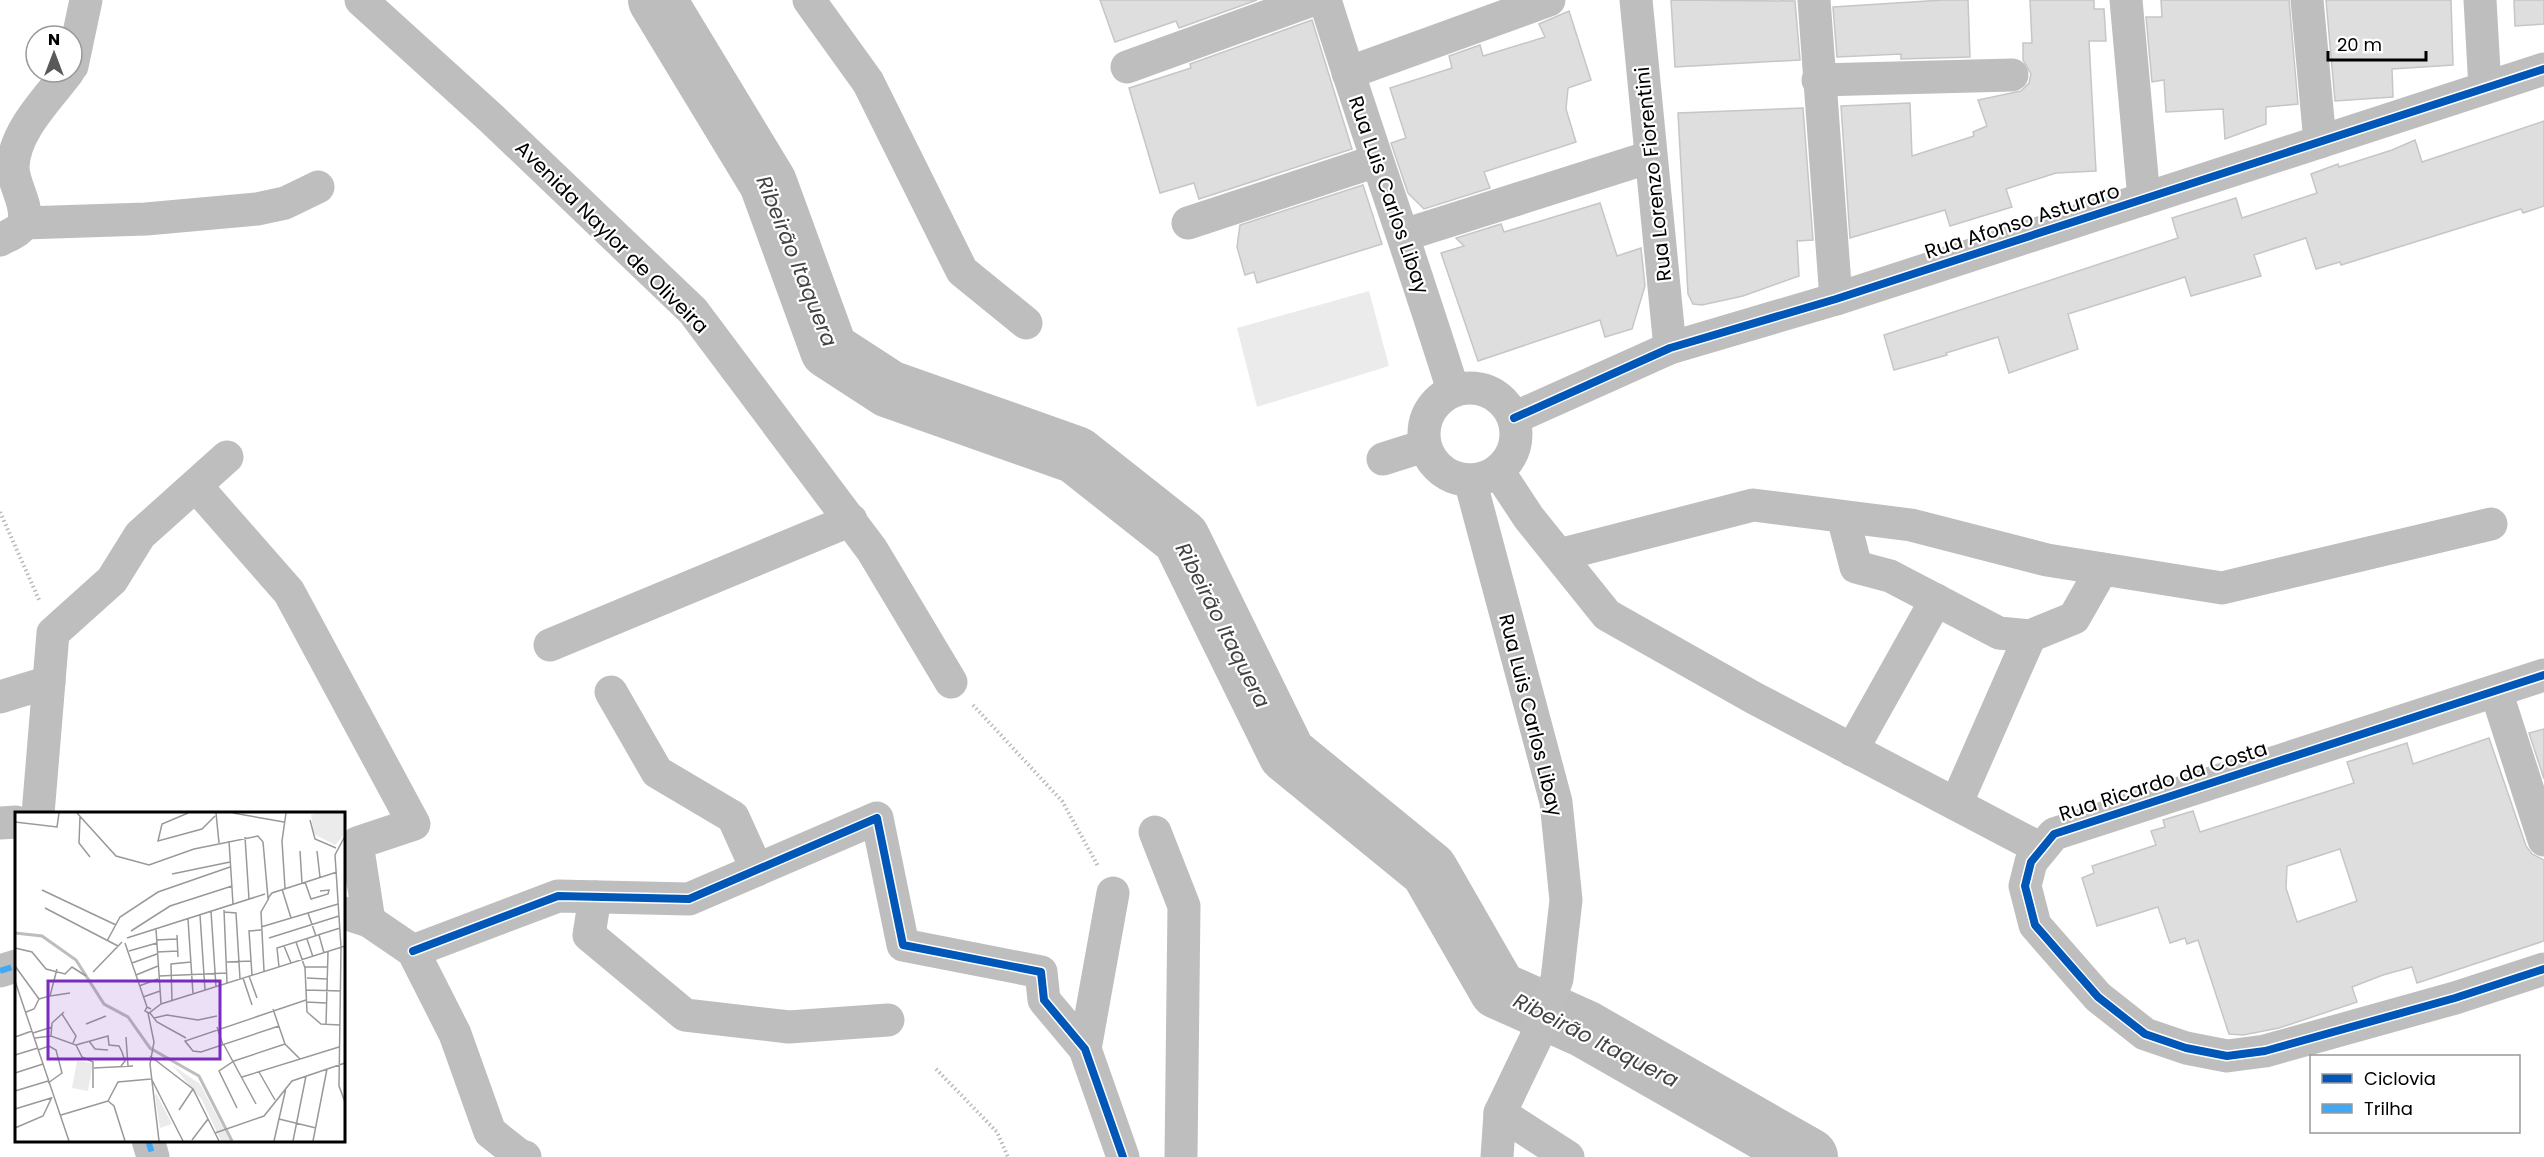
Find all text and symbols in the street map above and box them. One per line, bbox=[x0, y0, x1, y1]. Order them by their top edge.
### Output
north arrow bbox=[24, 24, 84, 84]
scale bar bbox=[2328, 24, 2426, 62]
text: N bbox=[48, 28, 60, 51]
text: 20 m bbox=[2337, 32, 2382, 57]
street label: Rua Lorenzo Fiorentini bbox=[1628, 65, 1678, 283]
street label: Rua Luis Carlos Libay bbox=[1342, 92, 1436, 298]
street label: Avenida Naylor de Oliveira bbox=[509, 134, 715, 340]
water label: Ribeirão Itaquera bbox=[750, 171, 844, 351]
street label: Rua Afonso Asturaro bbox=[1921, 176, 2123, 266]
water label: Ribeirão Itaquera bbox=[1169, 537, 1277, 713]
street label: Rua Luis Carlos Libay bbox=[1492, 611, 1570, 819]
street label: Rua Ricardo da Costa bbox=[2055, 734, 2271, 828]
inset map bbox=[15, 812, 345, 1142]
water label: Ribeirão Itaquera bbox=[1508, 986, 1684, 1094]
legend bbox=[2310, 1055, 2520, 1133]
text: Ciclovia bbox=[2364, 1066, 2436, 1091]
text: Trilha bbox=[2364, 1096, 2413, 1121]

